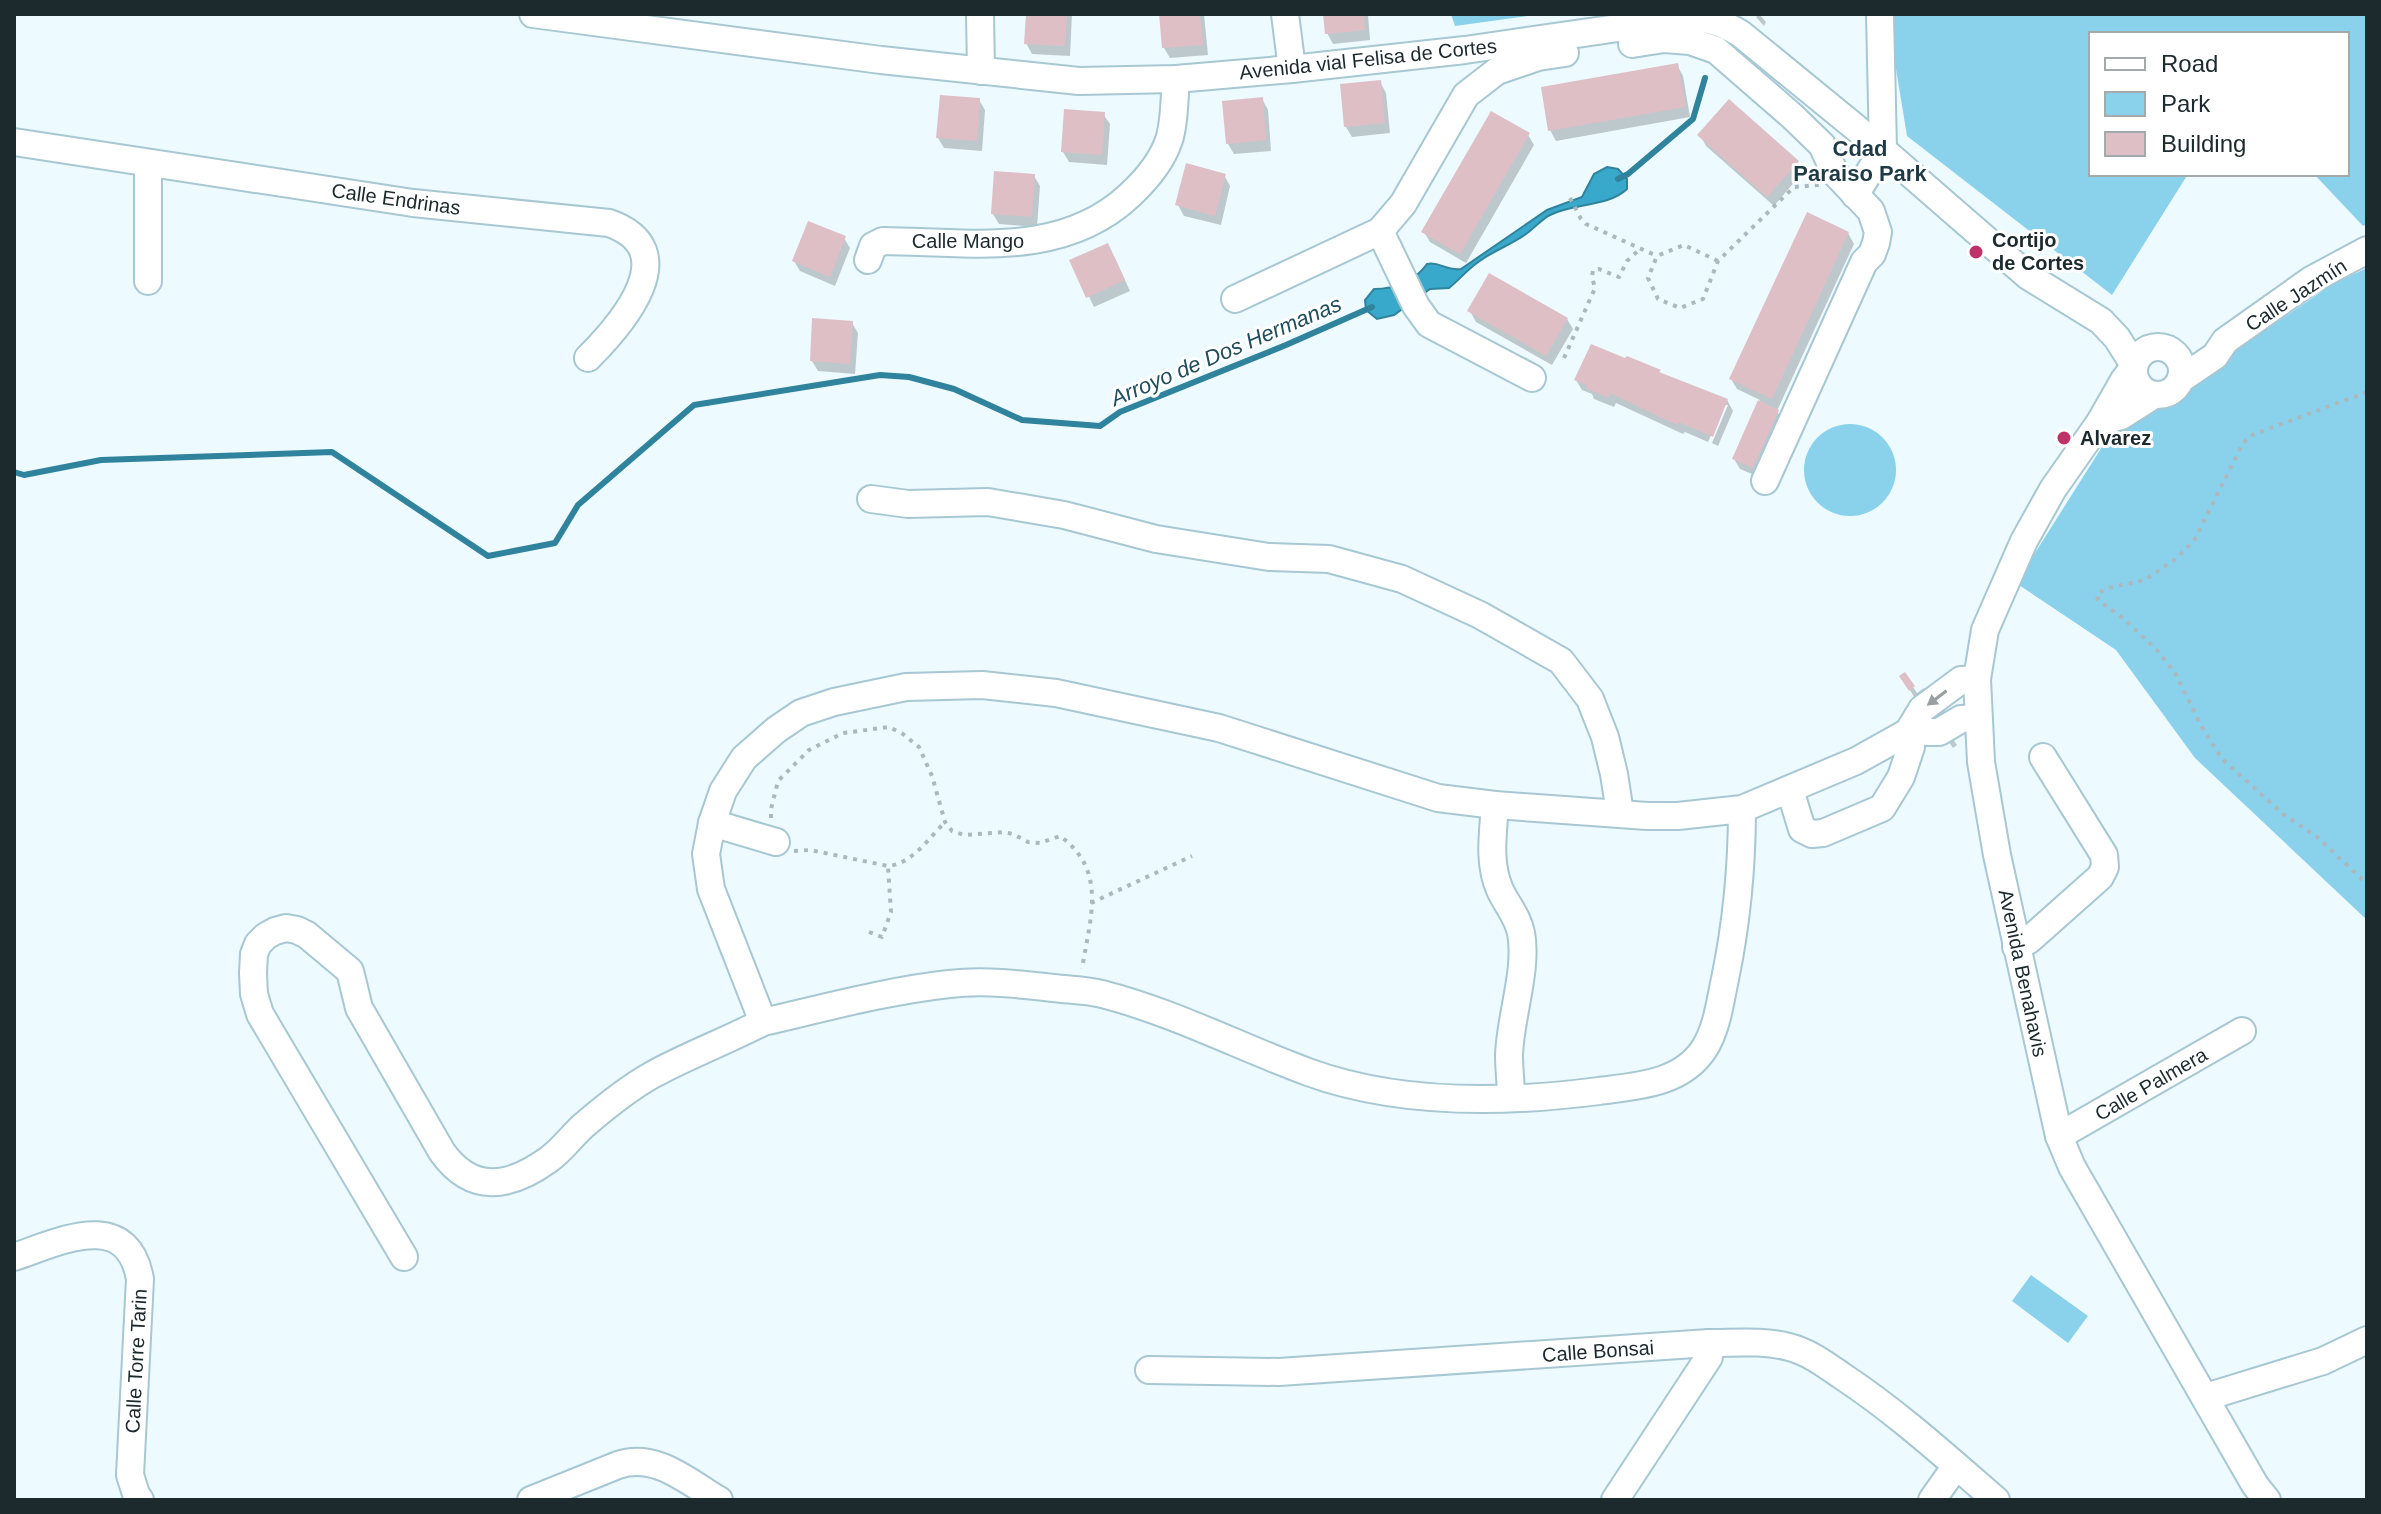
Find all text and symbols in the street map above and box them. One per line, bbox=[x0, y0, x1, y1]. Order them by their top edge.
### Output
legend bbox=[2089, 32, 2349, 176]
street label: Avenida vial Felisa de Cortes bbox=[1238, 35, 1498, 83]
text: Road bbox=[2161, 50, 2218, 77]
text: Park bbox=[2161, 90, 2211, 117]
text: Building bbox=[2161, 130, 2246, 157]
district label: Cdad Paraiso Park bbox=[1793, 136, 1927, 186]
street label: Calle Endrinas bbox=[330, 179, 462, 219]
place label: Cortijo de Cortes bbox=[1992, 229, 2084, 274]
street label: Calle Mango bbox=[912, 230, 1024, 252]
marker: Cortijo de Cortes bbox=[1967, 243, 1985, 261]
street label: Calle Jazmín bbox=[2242, 254, 2350, 336]
water label: Arroyo de Dos Hermanas bbox=[1105, 291, 1345, 412]
place label: Alvarez bbox=[2080, 427, 2151, 449]
marker: Alvarez bbox=[2055, 429, 2073, 447]
one-way arrow bbox=[1927, 690, 1947, 706]
street label: Avenida Benahavis bbox=[1994, 887, 2052, 1059]
street label: Calle Palmera bbox=[2091, 1043, 2212, 1125]
street label: Calle Torre Tarin bbox=[121, 1288, 151, 1434]
street label: Calle Bonsai bbox=[1541, 1336, 1655, 1366]

